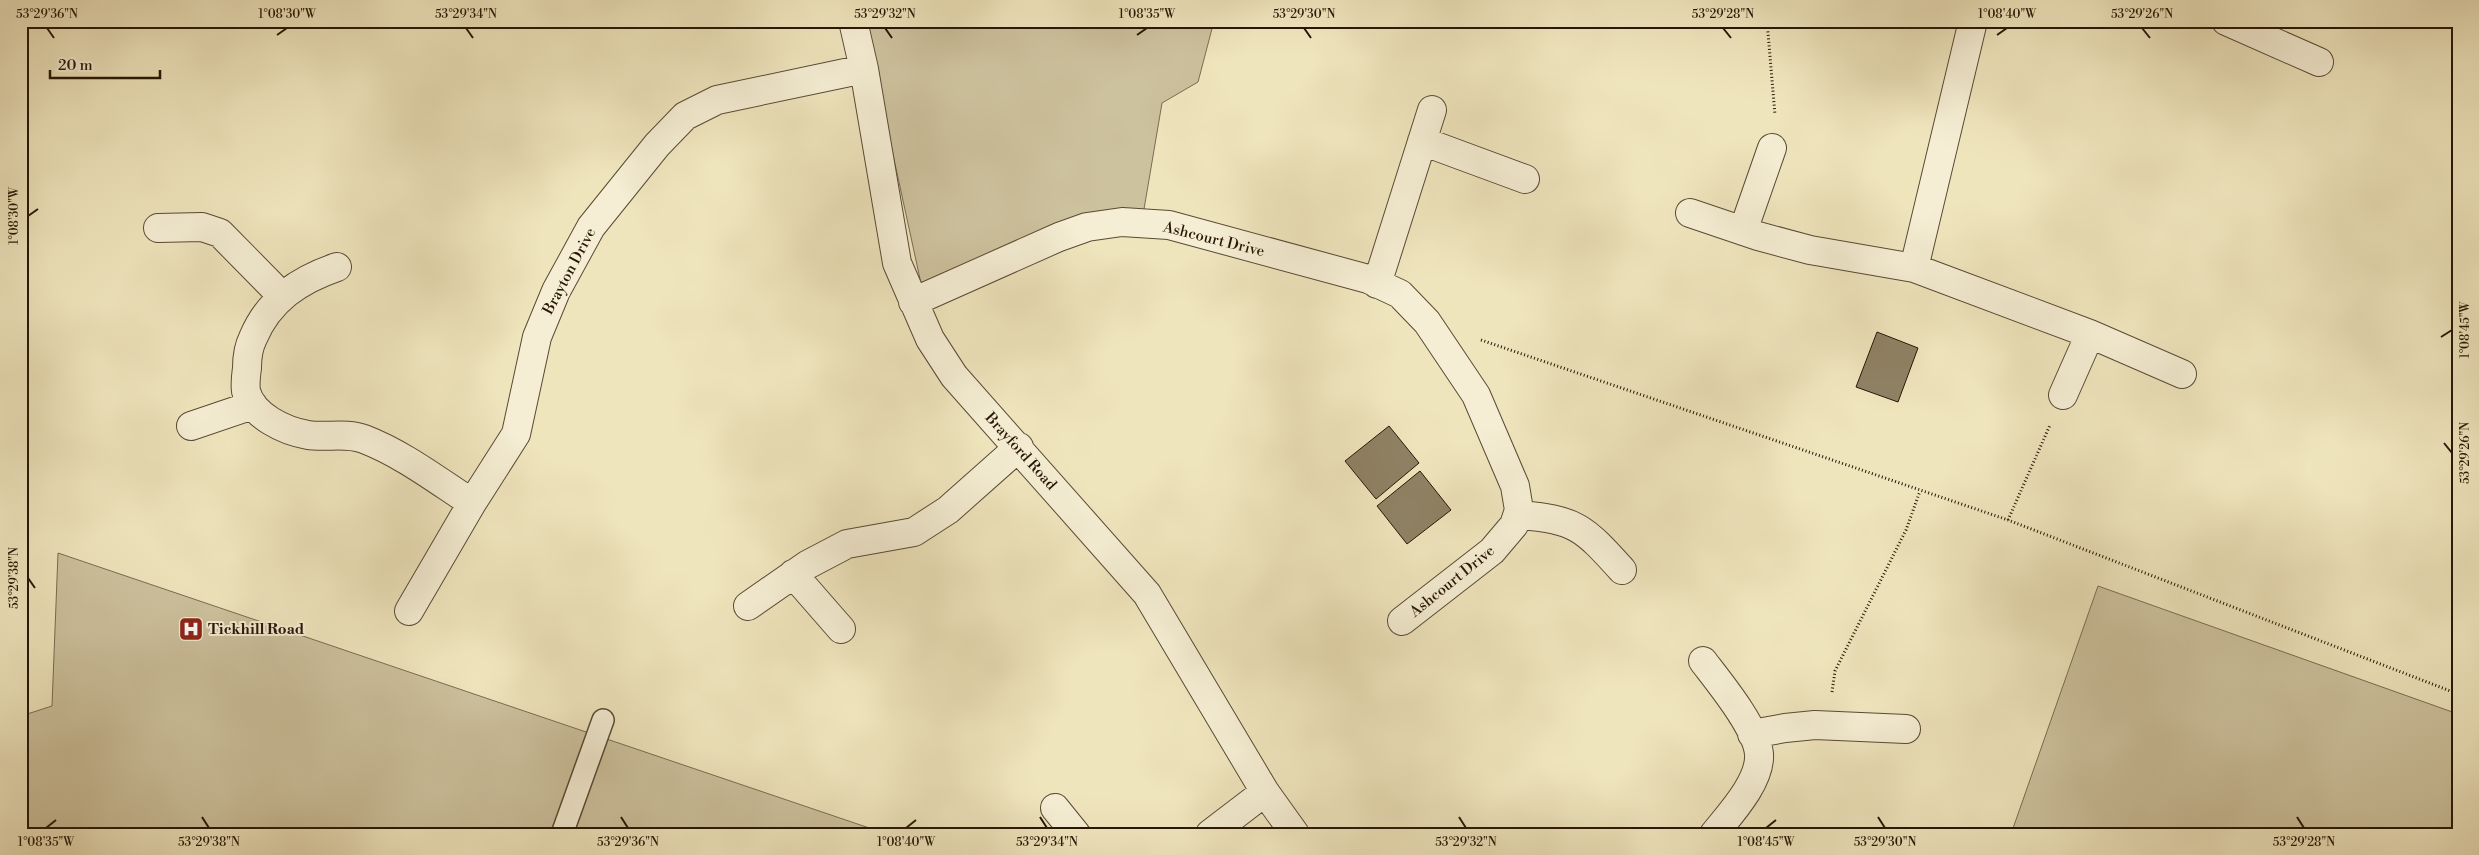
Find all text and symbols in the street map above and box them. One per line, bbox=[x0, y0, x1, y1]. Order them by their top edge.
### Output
text: 53°29'36"N bbox=[16, 7, 78, 22]
text: 1°08'30"W bbox=[258, 7, 317, 22]
text: 53°29'34"N bbox=[435, 7, 497, 22]
text: 53°29'32"N bbox=[854, 7, 916, 22]
text: 1°08'35"W bbox=[1119, 7, 1176, 22]
text: 53°29'30"N bbox=[1273, 7, 1335, 22]
text: 53°29'28"N bbox=[1692, 7, 1754, 22]
text: 1°08'40"W bbox=[1978, 7, 2037, 22]
text: 53°29'26"N bbox=[2111, 7, 2173, 22]
scale bar bbox=[50, 48, 160, 80]
text: 20 m bbox=[58, 56, 93, 75]
text: 1°08'30"W bbox=[7, 186, 22, 245]
street label: Ashcourt Drive bbox=[1160, 217, 1267, 261]
street label: Brayton Drive bbox=[538, 225, 600, 319]
text: 1°08'45"W bbox=[2458, 300, 2473, 358]
street label: Brayford Road bbox=[980, 408, 1061, 494]
text: 53°29'26"N bbox=[2458, 422, 2473, 484]
street label: Ashcourt Drive bbox=[1405, 541, 1499, 622]
text: 53°29'38"N bbox=[7, 547, 22, 609]
hospital icon: Tickhill Road bbox=[178, 616, 204, 642]
place label: Tickhill Road bbox=[208, 620, 305, 639]
text: 1°08'35"W bbox=[18, 835, 75, 850]
text: 53°29'38"N bbox=[178, 835, 240, 850]
text: 53°29'36"N bbox=[597, 835, 659, 850]
text: 1°08'40"W bbox=[877, 835, 936, 850]
text: 53°29'34"N bbox=[1016, 835, 1078, 850]
text: 53°29'32"N bbox=[1435, 835, 1497, 850]
text: 1°08'45"W bbox=[1738, 835, 1796, 850]
text: 53°29'30"N bbox=[1854, 835, 1916, 850]
text: 53°29'28"N bbox=[2273, 835, 2335, 850]

